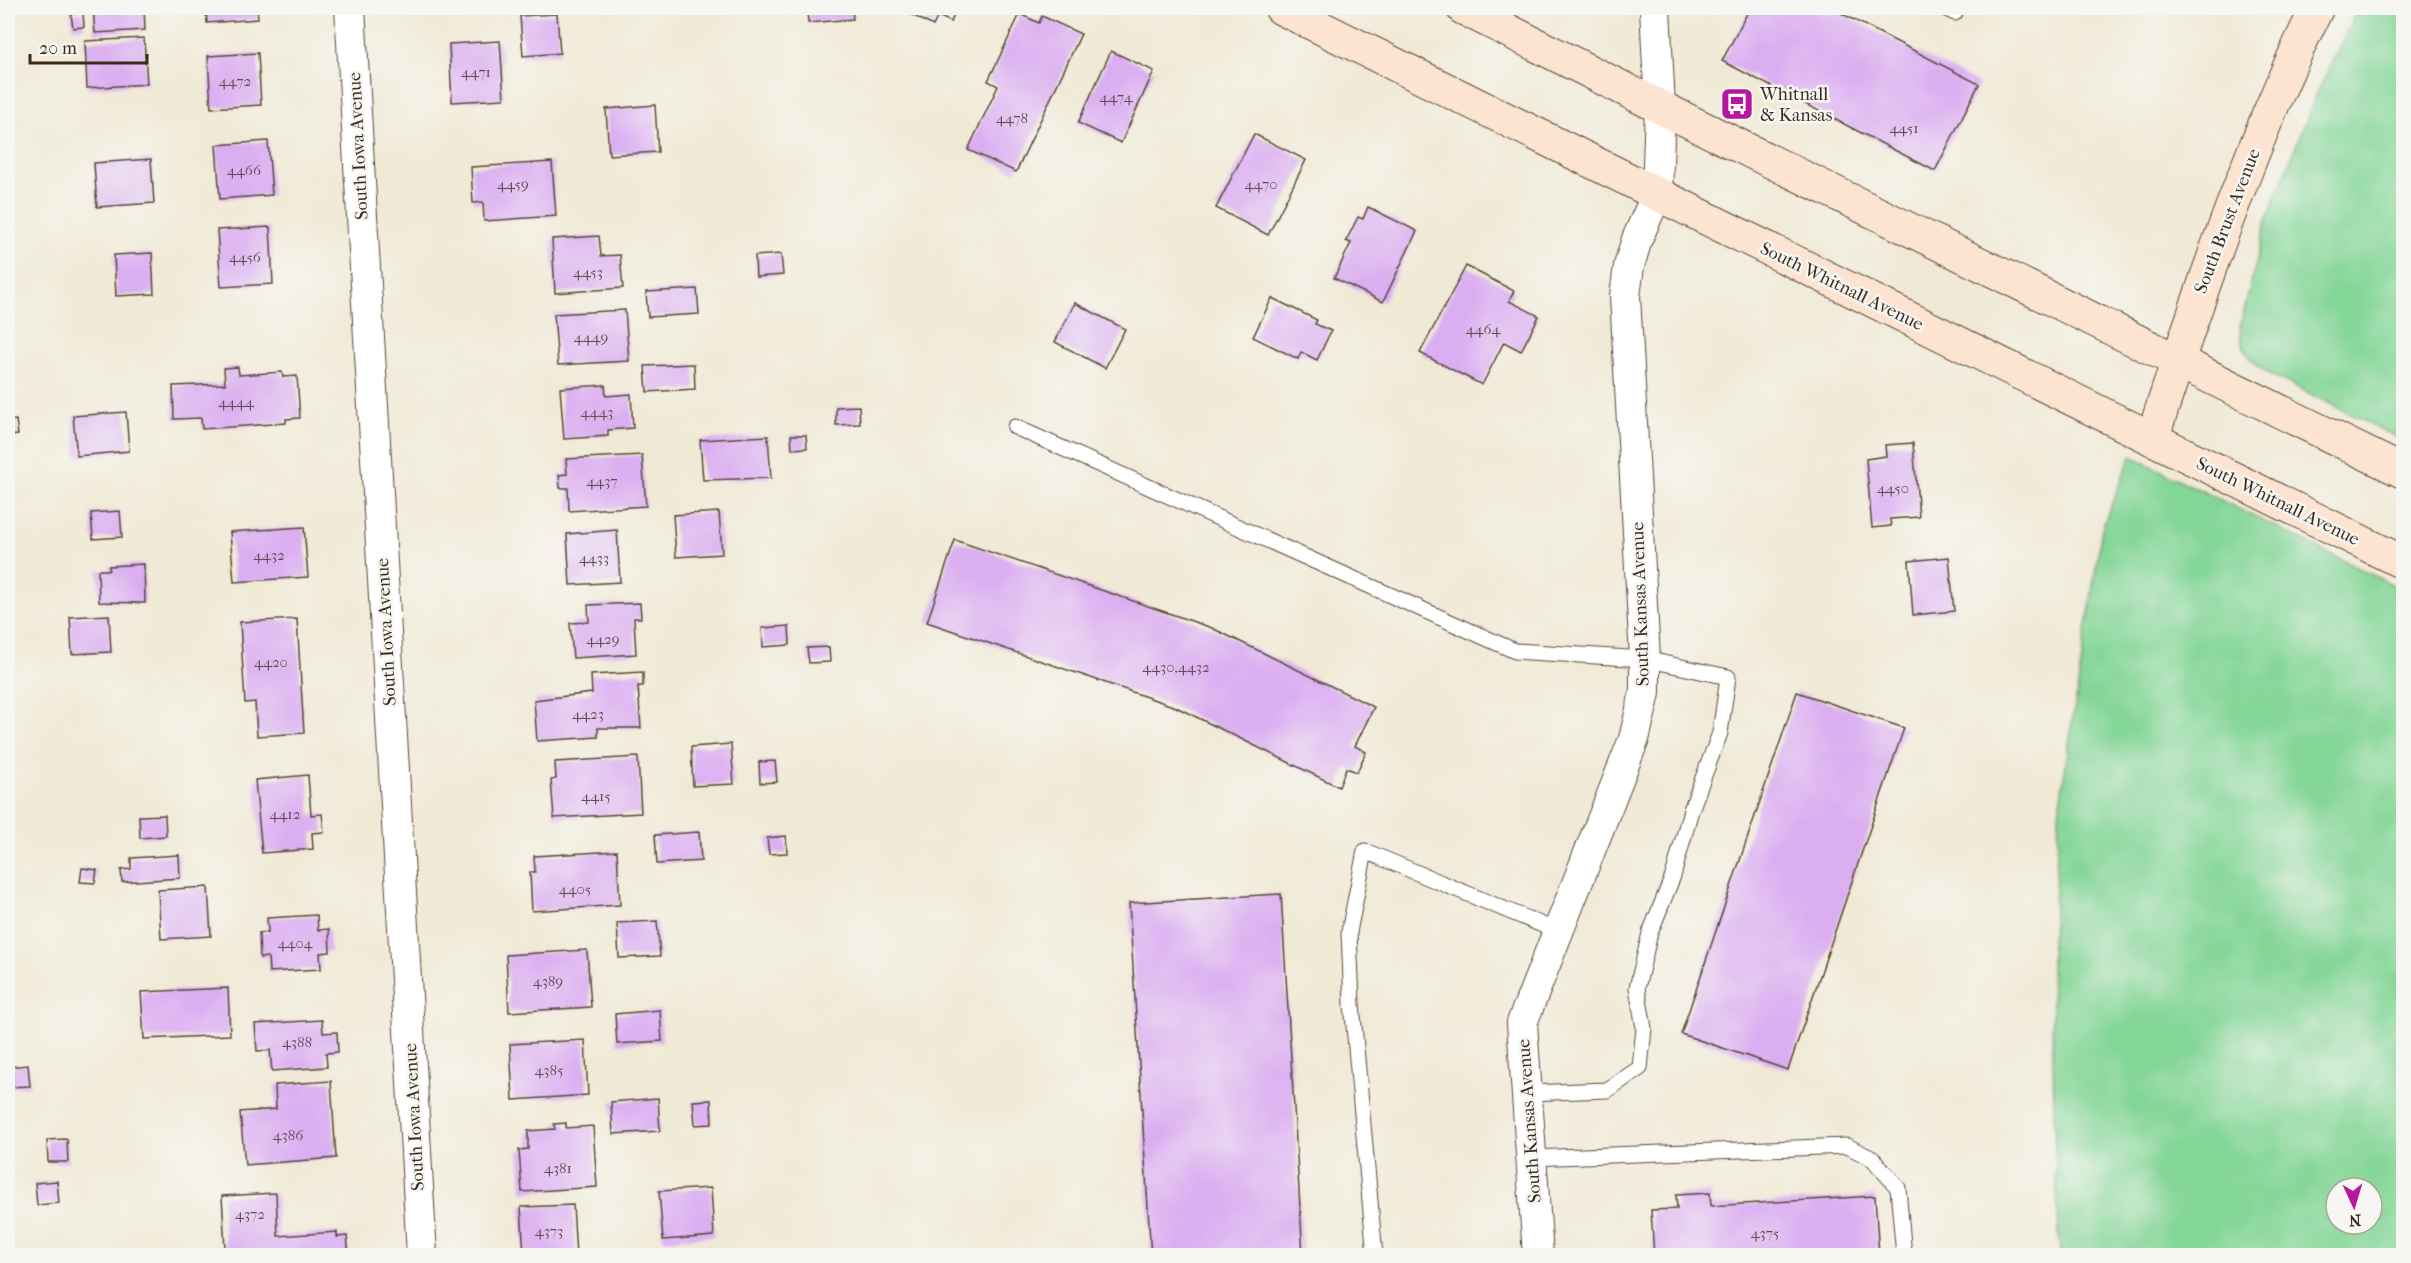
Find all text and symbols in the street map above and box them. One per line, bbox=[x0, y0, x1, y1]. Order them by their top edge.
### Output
scale bar bbox=[30, 27, 147, 65]
text: 20 m bbox=[39, 38, 77, 59]
house number: 4471 bbox=[461, 63, 491, 81]
house number: 4472 bbox=[219, 72, 251, 90]
street label: South Iowa Avenue bbox=[344, 72, 373, 220]
place label: Whitnall & Kansas bbox=[1759, 84, 1833, 126]
bus stop icon: Whitnall & Kansas bbox=[1719, 86, 1755, 122]
house number: 4474 bbox=[1099, 88, 1134, 106]
house number: 4478 bbox=[996, 109, 1028, 127]
house number: 4451 bbox=[1889, 119, 1919, 137]
street label: South Brust Avenue bbox=[2190, 146, 2265, 297]
house number: 4466 bbox=[227, 161, 262, 179]
house number: 4459 bbox=[497, 175, 529, 193]
house number: 4470 bbox=[1245, 175, 1277, 193]
street label: South Whitnall Avenue bbox=[1757, 238, 1927, 335]
house number: 4456 bbox=[229, 248, 262, 266]
house number: 4453 bbox=[573, 263, 603, 281]
house number: 4464 bbox=[1466, 320, 1502, 338]
house number: 4449 bbox=[574, 328, 608, 346]
house number: 4444 bbox=[218, 393, 255, 411]
house number: 4443 bbox=[581, 403, 613, 421]
street label: South Whitnall Avenue bbox=[2193, 453, 2363, 550]
house number: 4437 bbox=[586, 472, 618, 490]
house number: 4450 bbox=[1877, 479, 1909, 497]
street label: South Kansas Avenue bbox=[1627, 521, 1654, 687]
house number: 4432 bbox=[253, 546, 285, 564]
house number: 4433 bbox=[579, 549, 609, 567]
street label: South Iowa Avenue bbox=[372, 558, 401, 706]
house number: 4429 bbox=[586, 630, 620, 648]
house number: 4420 bbox=[254, 653, 288, 671]
house number: 4430,4432 bbox=[1142, 658, 1210, 676]
house number: 4423 bbox=[572, 705, 604, 723]
house number: 4415 bbox=[581, 787, 611, 805]
house number: 4412 bbox=[270, 805, 301, 823]
house number: 4405 bbox=[559, 880, 591, 898]
house number: 4404 bbox=[278, 934, 314, 952]
house number: 4389 bbox=[533, 972, 563, 990]
house number: 4388 bbox=[282, 1033, 312, 1051]
street label: South Kansas Avenue bbox=[1513, 1038, 1546, 1204]
street label: South Iowa Avenue bbox=[400, 1043, 429, 1191]
house number: 4385 bbox=[534, 1061, 564, 1079]
house number: 4386 bbox=[273, 1126, 304, 1144]
house number: 4381 bbox=[544, 1159, 572, 1177]
north arrow bbox=[2324, 1176, 2384, 1236]
house number: 4372 bbox=[235, 1205, 265, 1223]
text: N bbox=[2347, 1211, 2362, 1230]
house number: 4373 bbox=[535, 1222, 563, 1240]
house number: 4375 bbox=[1751, 1224, 1779, 1242]

